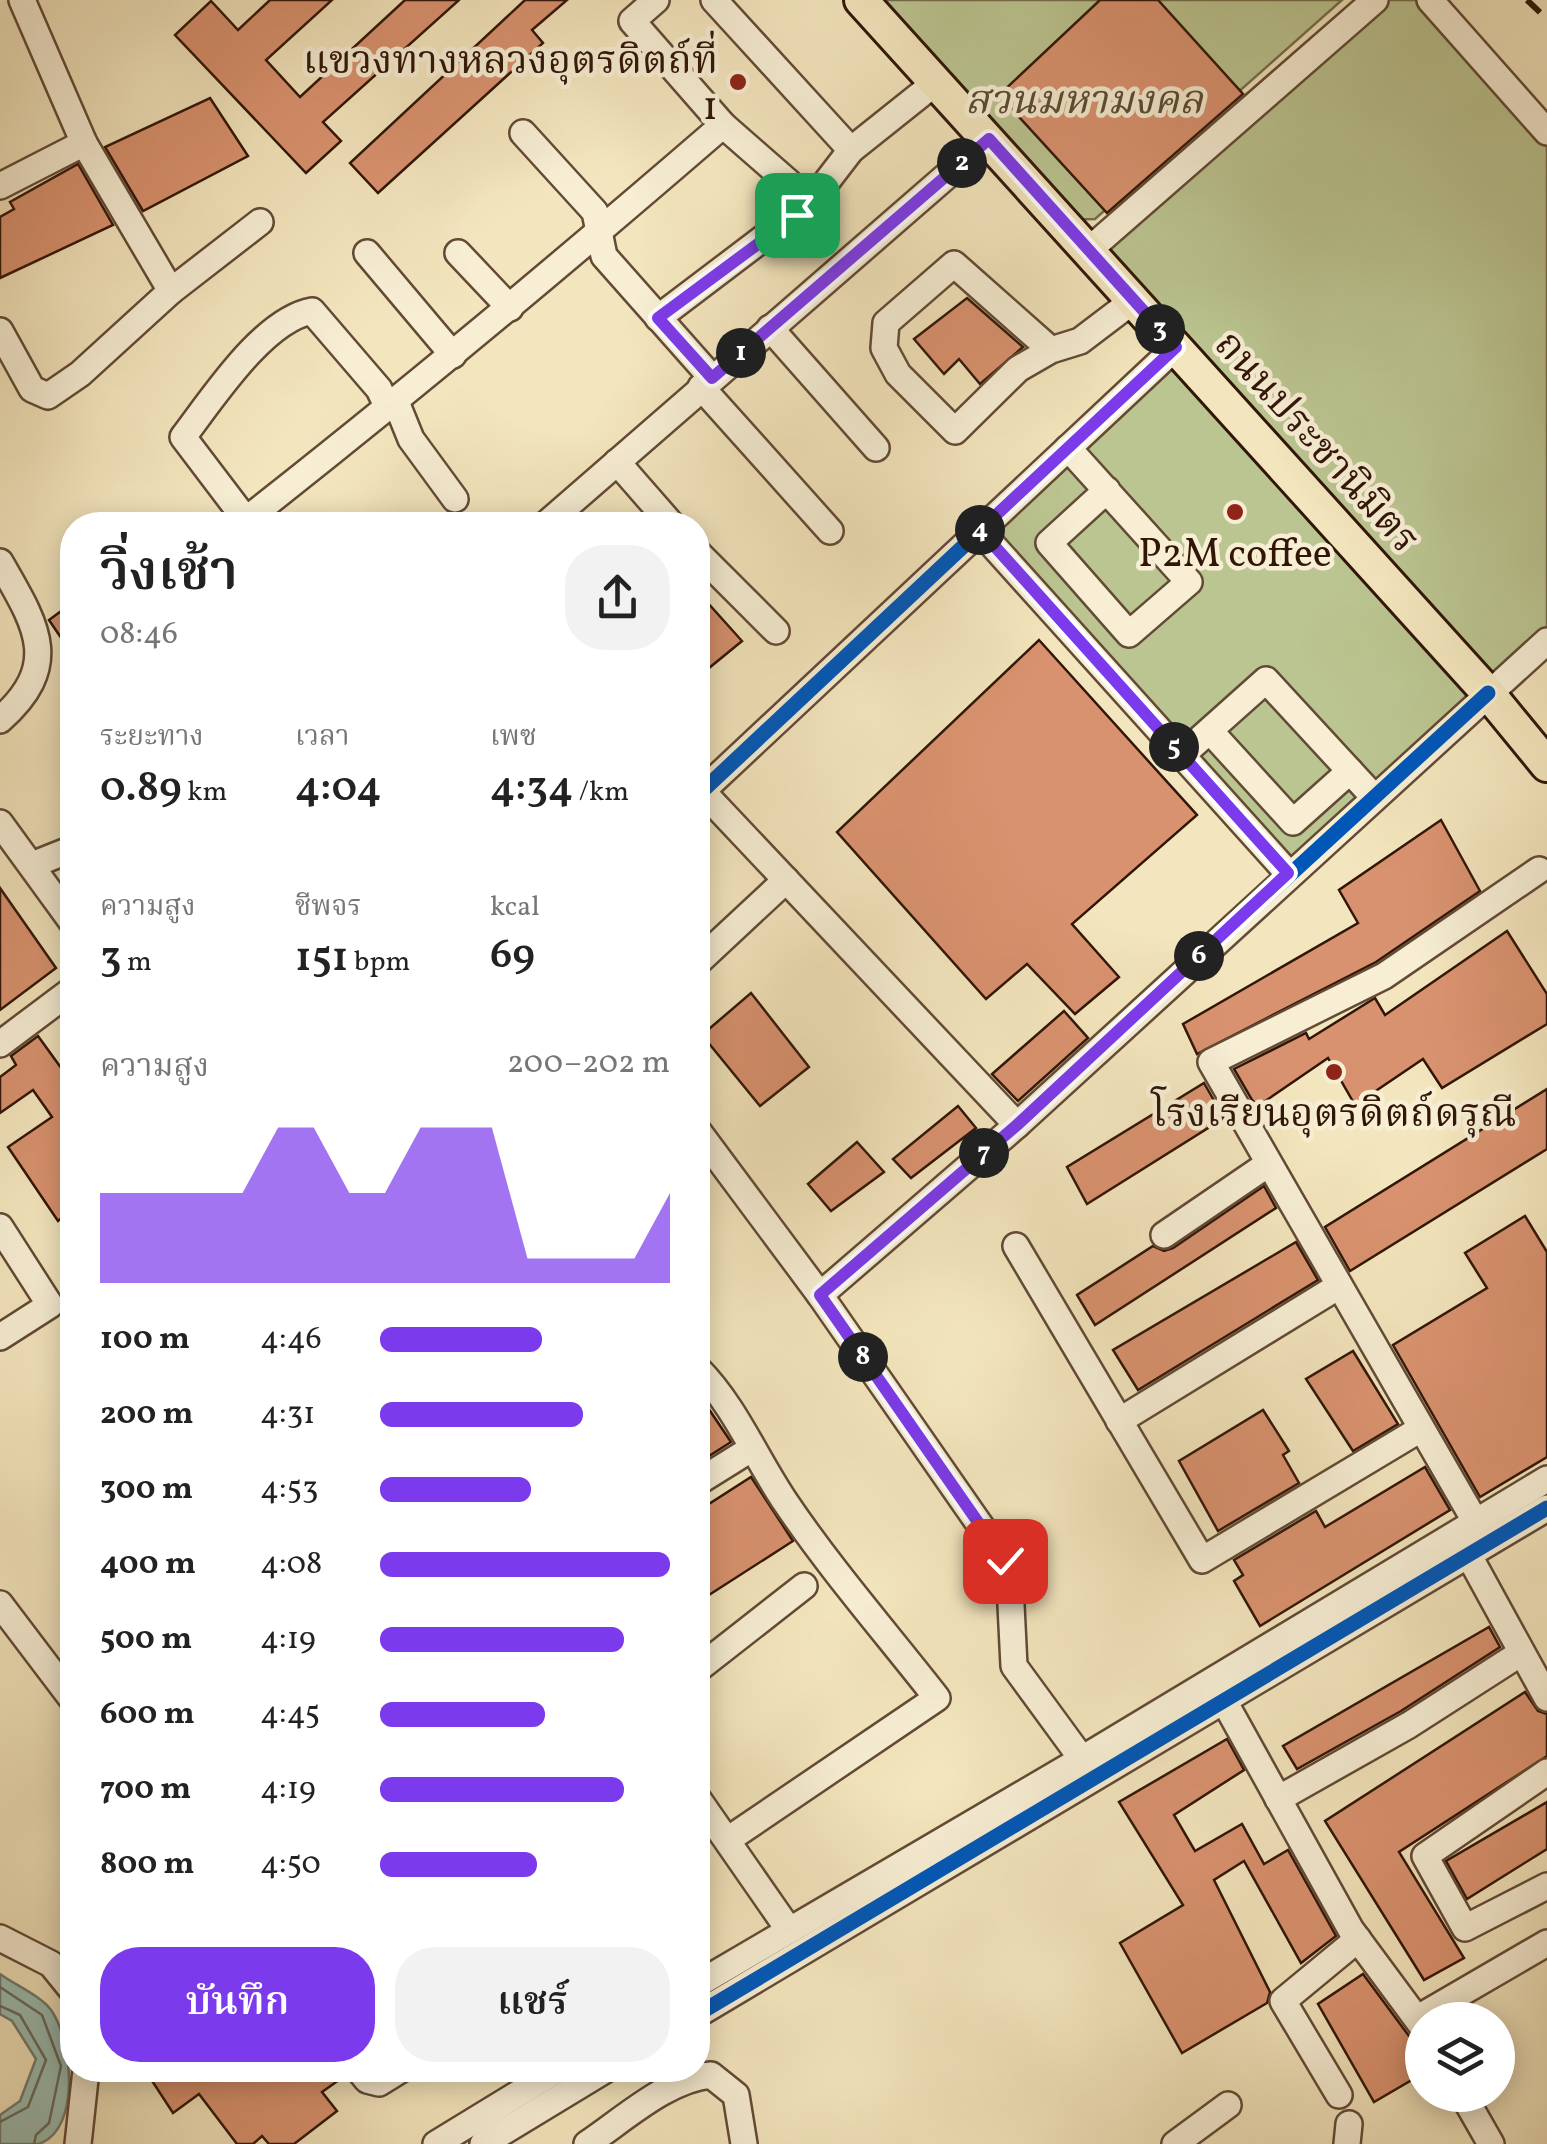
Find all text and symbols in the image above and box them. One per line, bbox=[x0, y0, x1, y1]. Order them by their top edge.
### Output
place label: แขวงทางหลวงอุตรดิตถ์ที่ 1 bbox=[303, 30, 718, 137]
marker: แขวงทางหลวงอุตรดิตถ์ที่ 1 bbox=[727, 71, 749, 93]
park label: สวนมหามงคล bbox=[965, 75, 1204, 131]
pin: 2 bbox=[937, 138, 987, 188]
text: 2 bbox=[955, 143, 969, 182]
pin bbox=[755, 173, 840, 258]
icon: arrive bbox=[770, 188, 825, 243]
pin: 3 bbox=[1135, 304, 1185, 354]
text: 3 bbox=[1153, 309, 1167, 348]
street label: ถนนประชานิมิตร bbox=[1200, 320, 1430, 567]
pin: 1 bbox=[716, 328, 766, 378]
text: 1 bbox=[735, 333, 747, 372]
marker: P2M coffee bbox=[1224, 501, 1246, 523]
pin: 4 bbox=[955, 505, 1005, 555]
text: 4 bbox=[972, 510, 988, 549]
place label: P2M coffee bbox=[1138, 528, 1332, 584]
text: วิ่งเช้า bbox=[100, 537, 238, 613]
button: share bbox=[565, 545, 670, 650]
text: 08:46 bbox=[100, 613, 178, 657]
text: ระยะทาง bbox=[100, 718, 204, 757]
text: เวลา bbox=[295, 718, 350, 757]
text: เพซ bbox=[490, 718, 537, 757]
pin: 5 bbox=[1149, 722, 1199, 772]
text: 5 bbox=[1167, 727, 1181, 766]
text: 0.89 bbox=[100, 760, 182, 819]
text: 4:04 bbox=[295, 760, 382, 819]
text: 4:34 bbox=[490, 760, 573, 819]
text: km bbox=[182, 773, 227, 812]
text: /km bbox=[573, 773, 629, 812]
text: ความสูง bbox=[100, 888, 195, 927]
text: ชีพจร bbox=[295, 888, 361, 927]
text: kcal bbox=[490, 888, 540, 927]
text: 69 bbox=[490, 927, 535, 986]
text: 3 bbox=[100, 930, 121, 989]
text: 151 bbox=[295, 930, 348, 989]
pin: 6 bbox=[1174, 931, 1224, 981]
text: 6 bbox=[1191, 936, 1207, 975]
text: m bbox=[121, 943, 152, 982]
text: bpm bbox=[348, 943, 410, 982]
text: 200–202 m bbox=[507, 1042, 670, 1086]
text: ความสูง bbox=[100, 1046, 209, 1090]
marker: โรงเรียนอุตรดิตถ์ดรุณี bbox=[1323, 1061, 1345, 1083]
place label: โรงเรียนอุตรดิตถ์ดรุณี bbox=[1150, 1086, 1517, 1144]
pin: 7 bbox=[959, 1128, 1009, 1178]
text: 7 bbox=[977, 1133, 991, 1172]
text: 100 m bbox=[100, 1318, 190, 1362]
text: 4:46 bbox=[260, 1318, 322, 1362]
pin: 8 bbox=[838, 1332, 888, 1382]
text: 8 bbox=[855, 1337, 871, 1376]
text: 200 m bbox=[100, 1393, 194, 1437]
text: 4:31 bbox=[260, 1393, 316, 1437]
text: 300 m bbox=[100, 1468, 193, 1512]
text: 4:53 bbox=[260, 1468, 318, 1512]
pin bbox=[963, 1519, 1048, 1604]
icon: check bbox=[978, 1534, 1033, 1589]
text: 400 m bbox=[100, 1543, 196, 1587]
text: 4:08 bbox=[260, 1543, 322, 1587]
text: 500 m bbox=[100, 1618, 192, 1662]
text: 4:19 bbox=[260, 1618, 316, 1662]
text: 600 m bbox=[100, 1693, 195, 1737]
text: 4:45 bbox=[260, 1693, 320, 1737]
text: 700 m bbox=[100, 1768, 191, 1812]
text: 4:19 bbox=[260, 1768, 316, 1812]
text: 800 m bbox=[100, 1843, 195, 1887]
text: 4:50 bbox=[260, 1843, 321, 1887]
button: บันทึก bbox=[100, 1947, 375, 2062]
button: แชร์ bbox=[395, 1947, 670, 2062]
map controls bbox=[1405, 2002, 1515, 2112]
button: layers bbox=[1405, 2002, 1515, 2112]

